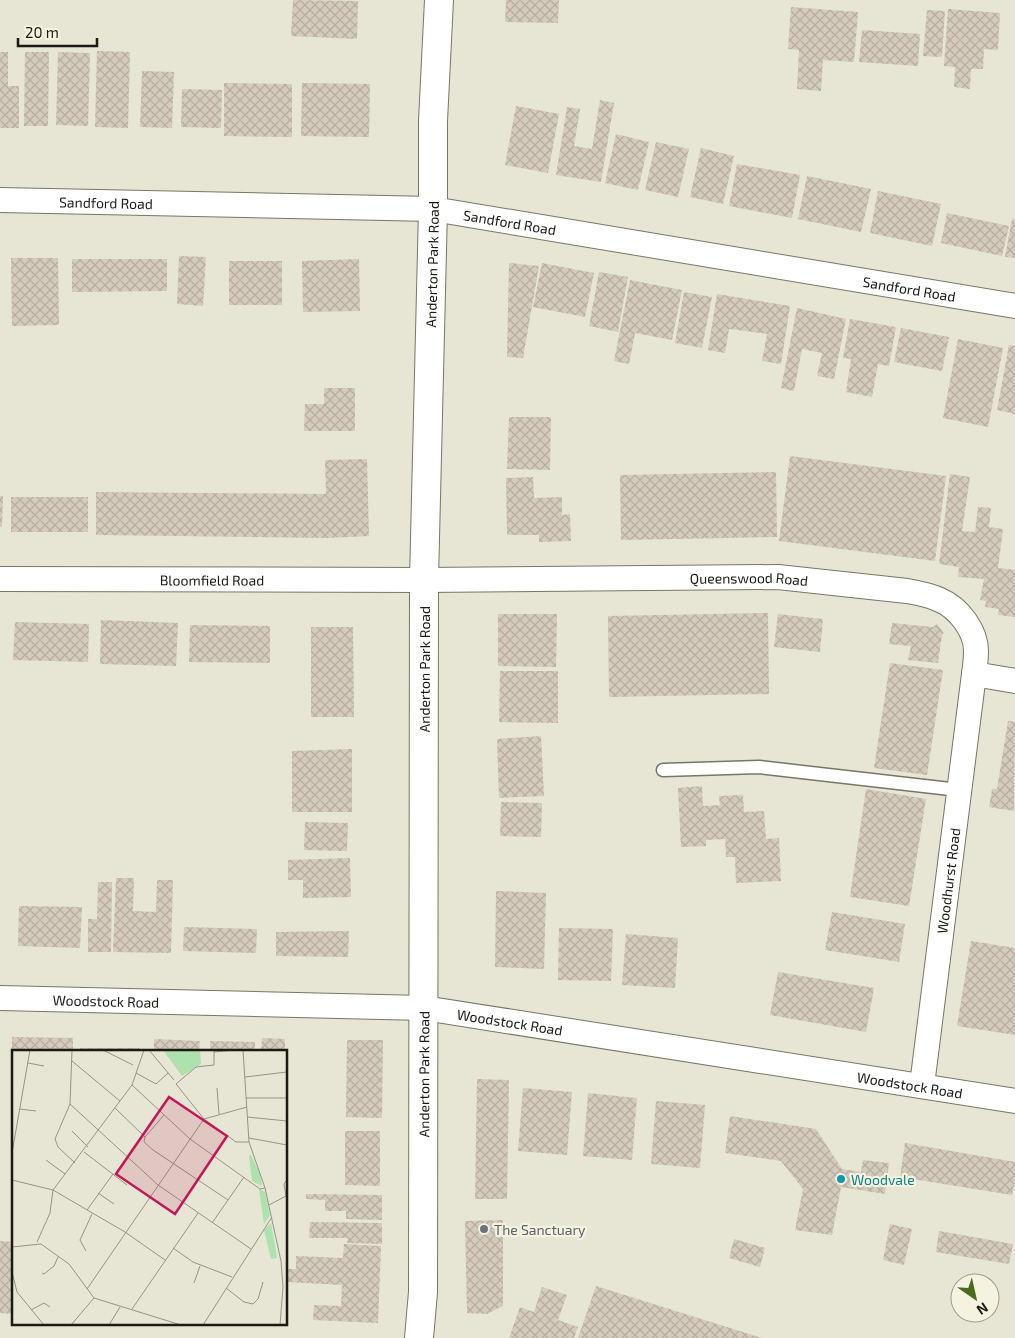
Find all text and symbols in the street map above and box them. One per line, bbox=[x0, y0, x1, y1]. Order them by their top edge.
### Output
scale bar bbox=[18, 15, 96, 47]
text: 20 m bbox=[25, 23, 59, 41]
street label: Sandford Road bbox=[59, 193, 153, 212]
street label: Anderton Park Road bbox=[422, 201, 442, 328]
street label: Sandford Road bbox=[462, 206, 558, 238]
street label: Sandford Road bbox=[862, 272, 957, 304]
street label: Queenswood Road bbox=[690, 568, 809, 589]
street label: Bloomfield Road bbox=[160, 571, 264, 588]
street label: Anderton Park Road bbox=[415, 606, 432, 732]
street label: Woodhurst Road bbox=[933, 827, 963, 935]
street label: Woodstock Road bbox=[52, 991, 159, 1010]
street label: Woodstock Road bbox=[456, 1005, 564, 1038]
street label: Anderton Park Road bbox=[415, 1011, 432, 1137]
inset map bbox=[12, 1050, 288, 1326]
street label: Woodstock Road bbox=[856, 1068, 964, 1101]
place label: Woodvale bbox=[851, 1171, 915, 1188]
marker: Woodvale bbox=[835, 1173, 847, 1185]
place label: The Sanctuary bbox=[494, 1221, 586, 1238]
marker: The Sanctuary bbox=[478, 1223, 490, 1235]
north arrow bbox=[950, 1273, 1000, 1323]
text: N bbox=[974, 1299, 991, 1319]

